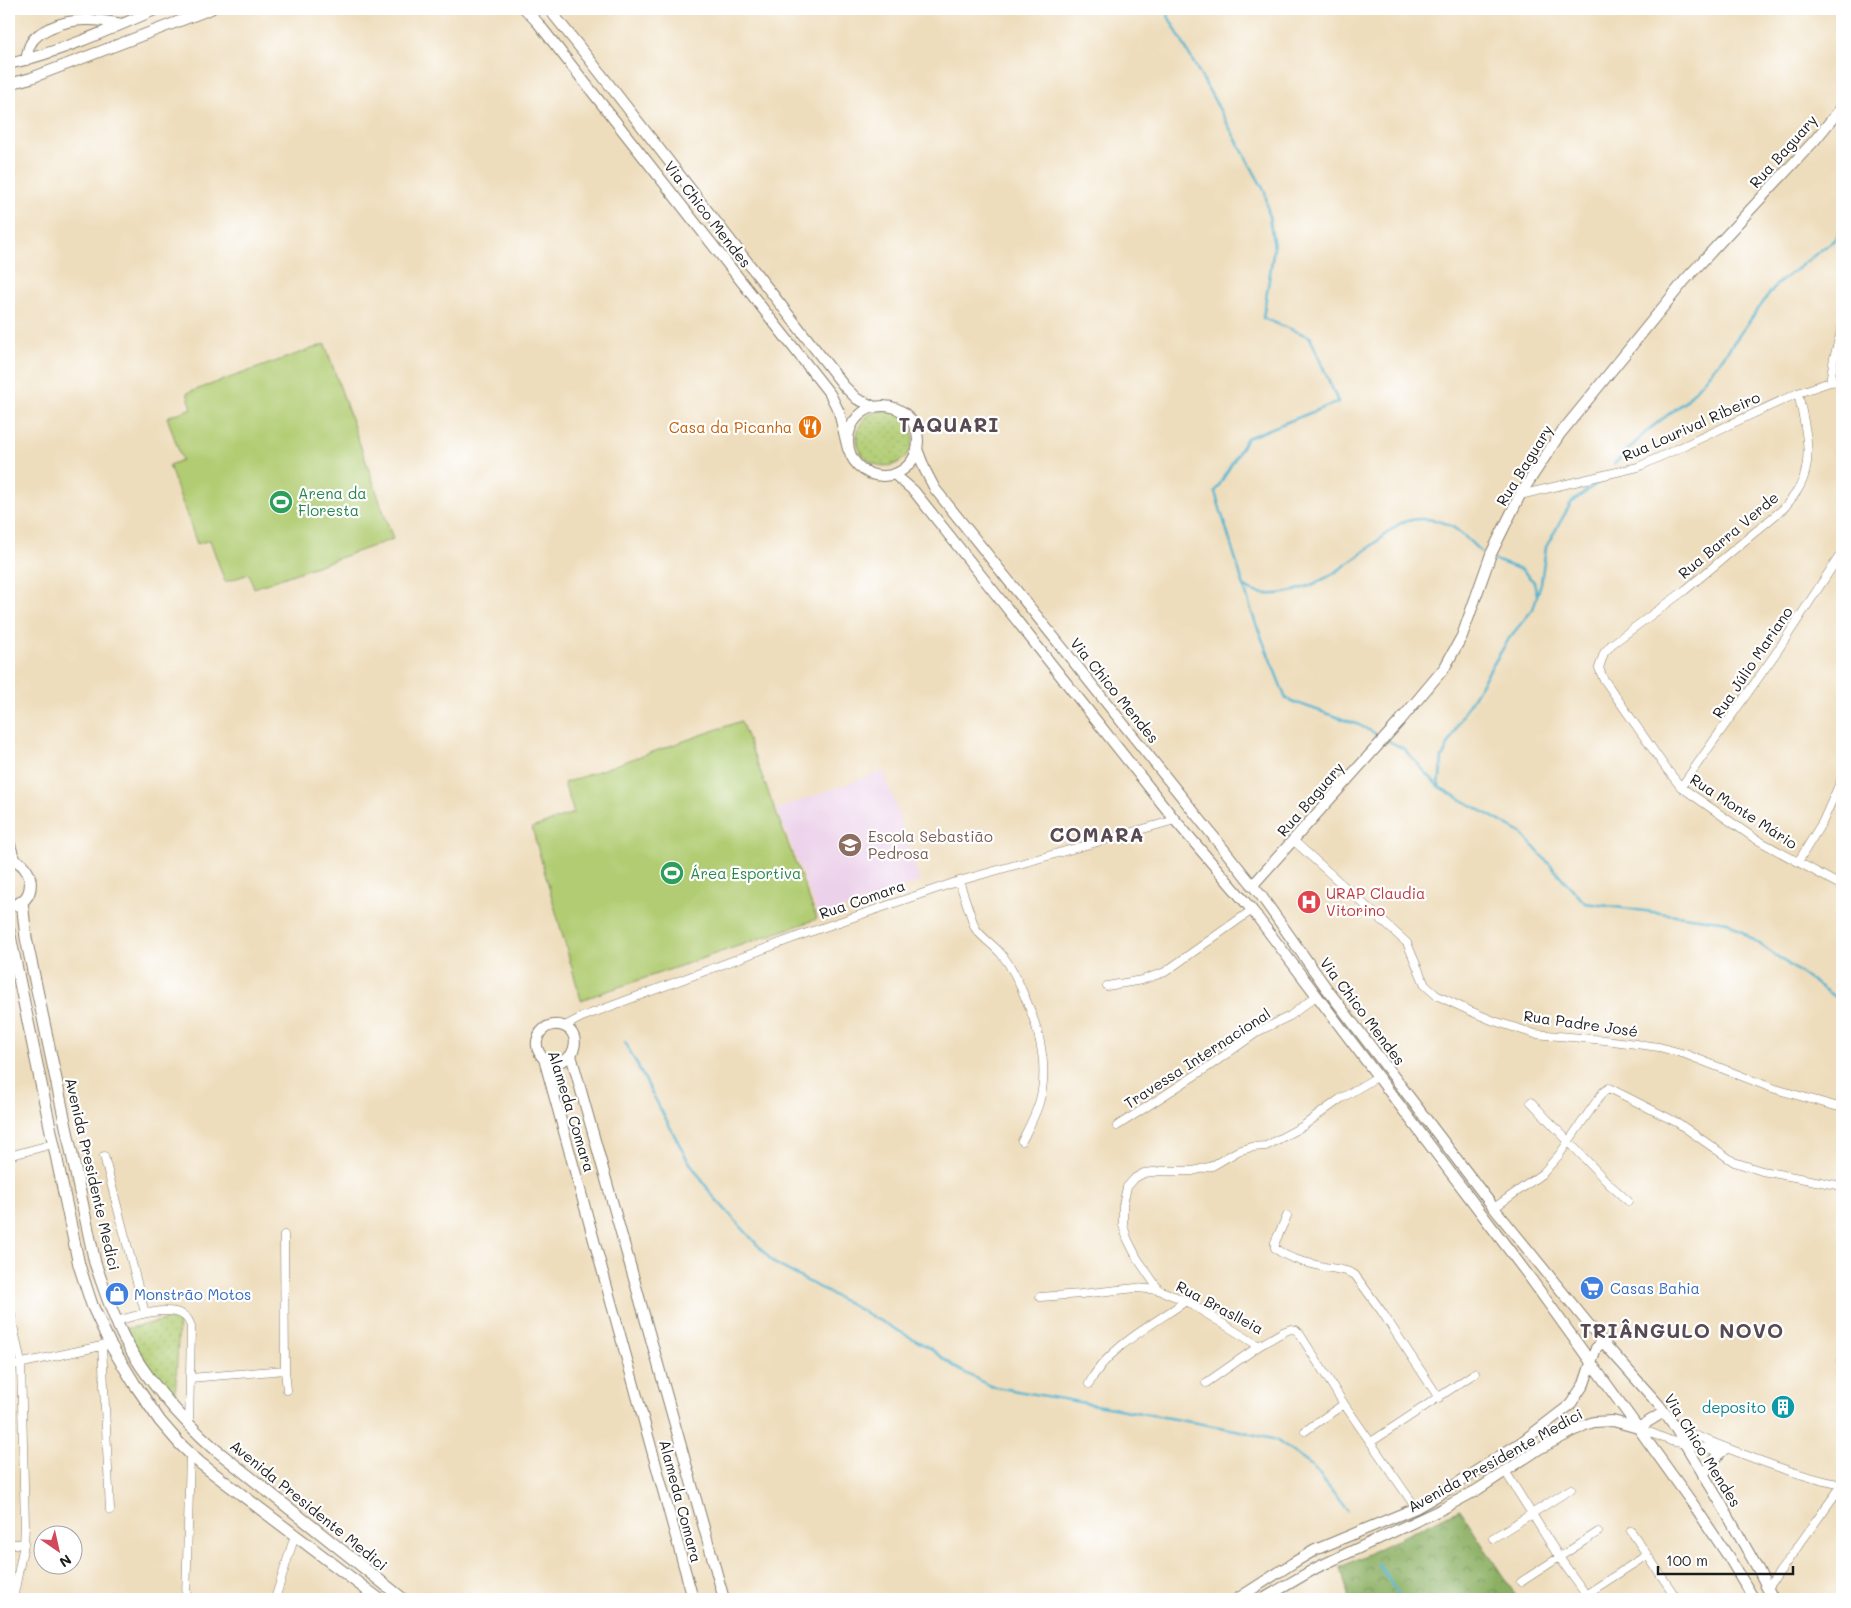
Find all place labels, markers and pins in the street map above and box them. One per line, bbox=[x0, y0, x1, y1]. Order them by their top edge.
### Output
restaurant icon: Casa da Picanha bbox=[797, 414, 823, 440]
place label: Casa da Picanha bbox=[669, 417, 792, 437]
place label: Arena da Floresta bbox=[298, 483, 367, 520]
sports icon: Arena da Floresta bbox=[268, 489, 294, 515]
place label: Escola Sebastião Pedrosa bbox=[868, 826, 993, 863]
school or university icon: Escola Sebastião Pedrosa bbox=[837, 832, 863, 858]
sports icon: Área Esportiva bbox=[659, 860, 685, 886]
place label: Área Esportiva bbox=[690, 863, 801, 883]
place label: URAP Claudia Vitorino bbox=[1326, 883, 1425, 920]
hospital icon: URAP Claudia Vitorino bbox=[1296, 889, 1322, 915]
supermarket icon: Casas Bahia bbox=[1579, 1275, 1605, 1301]
place label: Casas Bahia bbox=[1610, 1278, 1700, 1298]
shop icon: Monstrão Motos bbox=[104, 1281, 130, 1307]
place label: Monstrão Motos bbox=[134, 1284, 251, 1304]
building icon: deposito bbox=[1770, 1394, 1796, 1420]
place label: deposito bbox=[1702, 1397, 1766, 1417]

